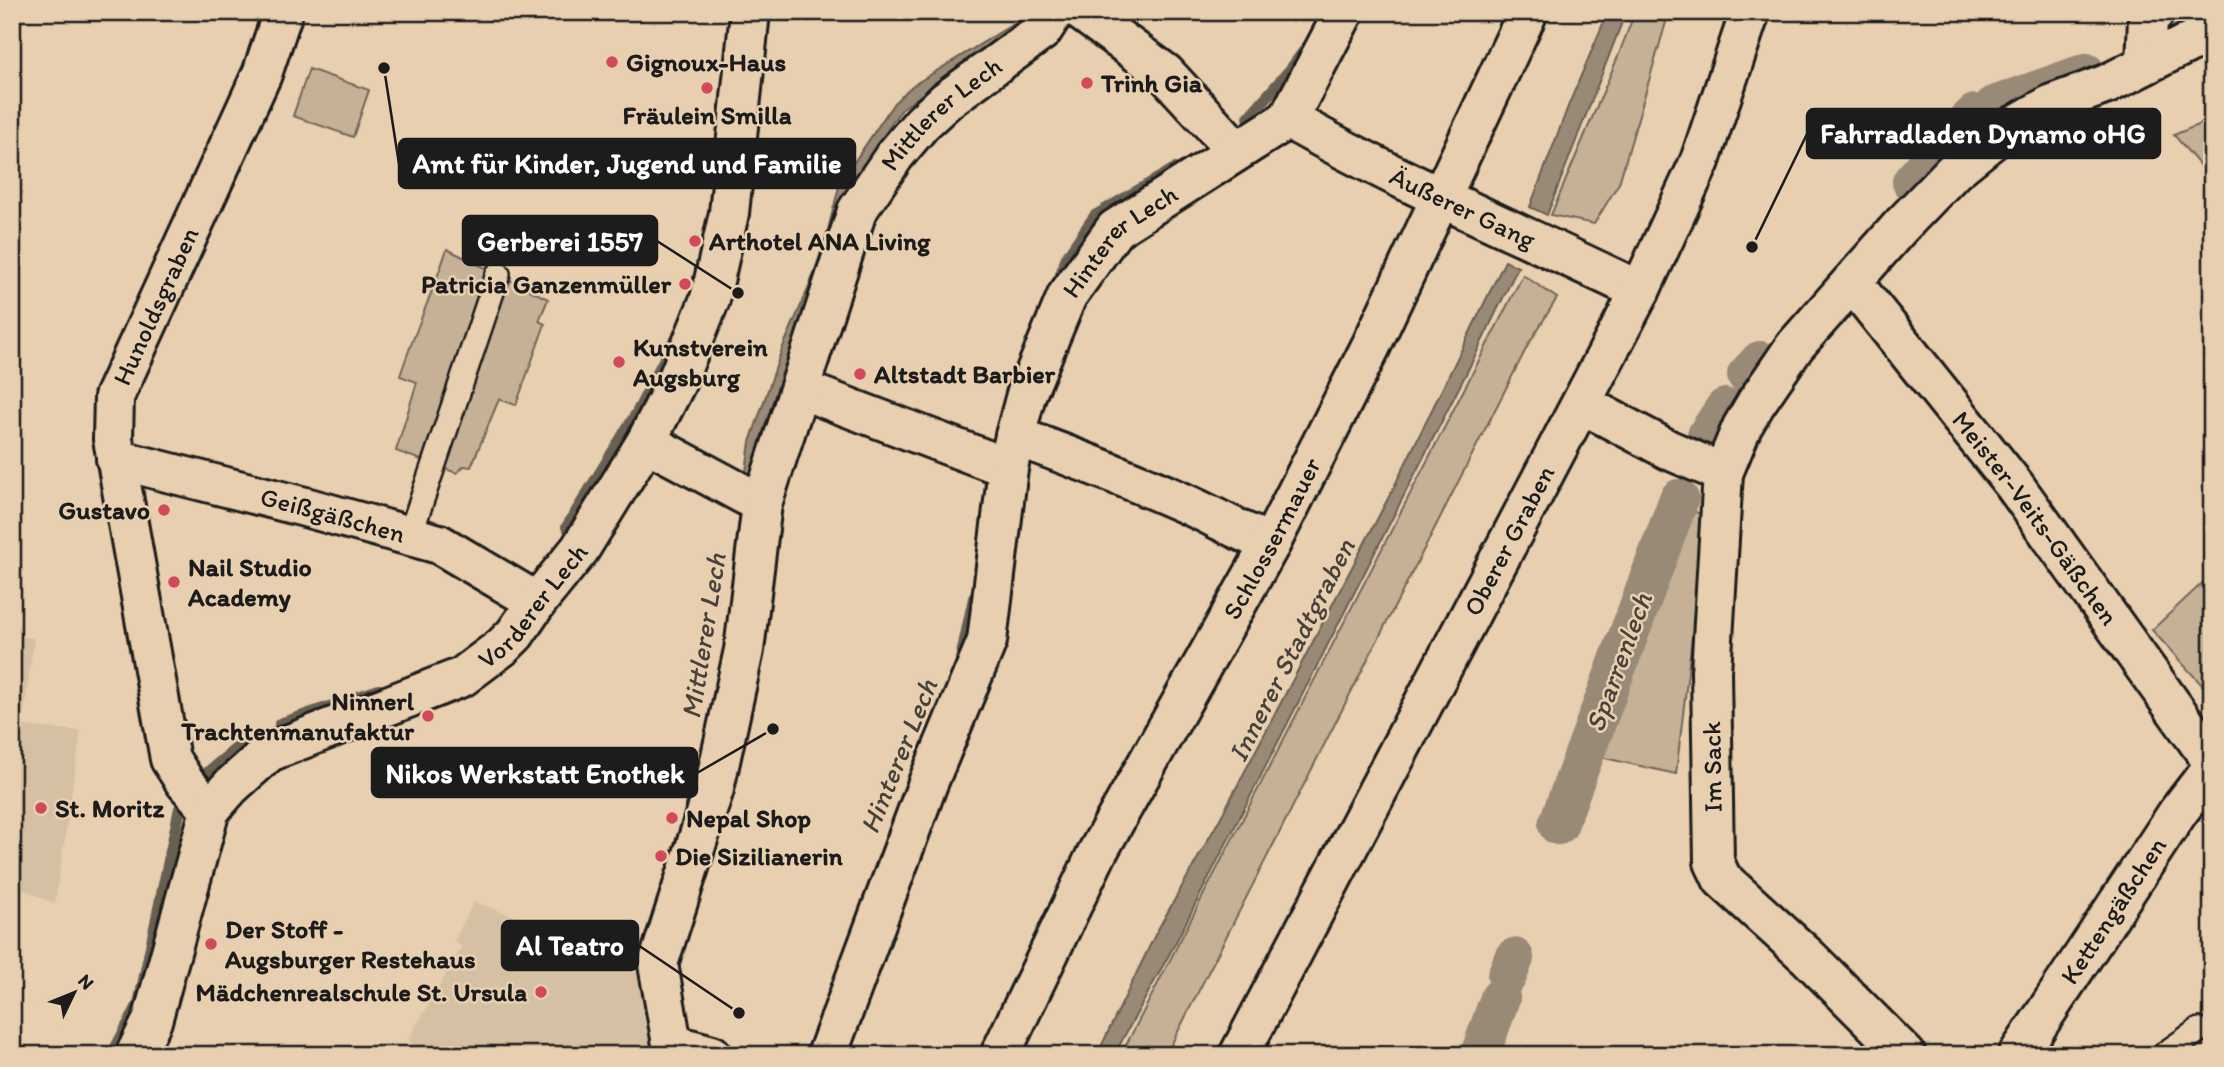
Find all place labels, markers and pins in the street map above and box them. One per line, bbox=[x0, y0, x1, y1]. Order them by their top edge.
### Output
place label: Gignoux-Haus bbox=[626, 46, 786, 78]
marker: Gignoux-Haus bbox=[604, 54, 620, 70]
place label: Trinh Gia bbox=[1100, 67, 1203, 99]
marker: Trinh Gia bbox=[1079, 75, 1095, 91]
marker: Fräulein Smilla bbox=[699, 80, 715, 96]
place label: Fräulein Smilla bbox=[623, 99, 792, 131]
callout: Fahrradladen Dynamo oHG bbox=[1807, 109, 2160, 158]
callout: Amt für Kinder, Jugend und Familie bbox=[399, 139, 855, 188]
callout: Gerberei 1557 bbox=[463, 216, 657, 265]
place label: Arthotel ANA Living bbox=[708, 225, 931, 257]
marker: Arthotel ANA Living bbox=[687, 233, 703, 249]
place label: Patricia Ganzenmüller bbox=[421, 268, 672, 300]
marker: Patricia Ganzenmüller bbox=[677, 276, 693, 292]
place label: Kunstverein Augsburg bbox=[632, 331, 768, 393]
marker: Kunstverein Augsburg bbox=[611, 354, 627, 370]
place label: Altstadt Barbier bbox=[873, 358, 1056, 390]
marker: Altstadt Barbier bbox=[852, 366, 868, 382]
place label: Gustavo bbox=[58, 494, 150, 526]
marker: Gustavo bbox=[156, 502, 172, 518]
place label: Nail Studio Academy bbox=[187, 551, 312, 613]
marker: Nail Studio Academy bbox=[166, 574, 182, 590]
place label: Ninnerl Trachtenmanufaktur bbox=[180, 685, 415, 747]
marker: Ninnerl Trachtenmanufaktur bbox=[420, 708, 436, 724]
callout: Nikos Werkstatt Enothek bbox=[372, 748, 697, 797]
place label: St. Moritz bbox=[55, 792, 165, 824]
marker: St. Moritz bbox=[33, 800, 49, 816]
place label: Nepal Shop bbox=[686, 802, 811, 834]
marker: Nepal Shop bbox=[664, 810, 680, 826]
place label: Die Sizilianerin bbox=[675, 840, 843, 872]
marker: Die Sizilianerin bbox=[653, 848, 669, 864]
place label: Der Stoff - Augsburger Restehaus bbox=[224, 913, 476, 975]
callout: Al Teatro bbox=[502, 921, 638, 970]
marker: Der Stoff - Augsburger Restehaus bbox=[203, 936, 219, 952]
place label: Mädchenrealschule St. Ursula bbox=[195, 976, 527, 1008]
marker: Mädchenrealschule St. Ursula bbox=[533, 984, 549, 1000]

